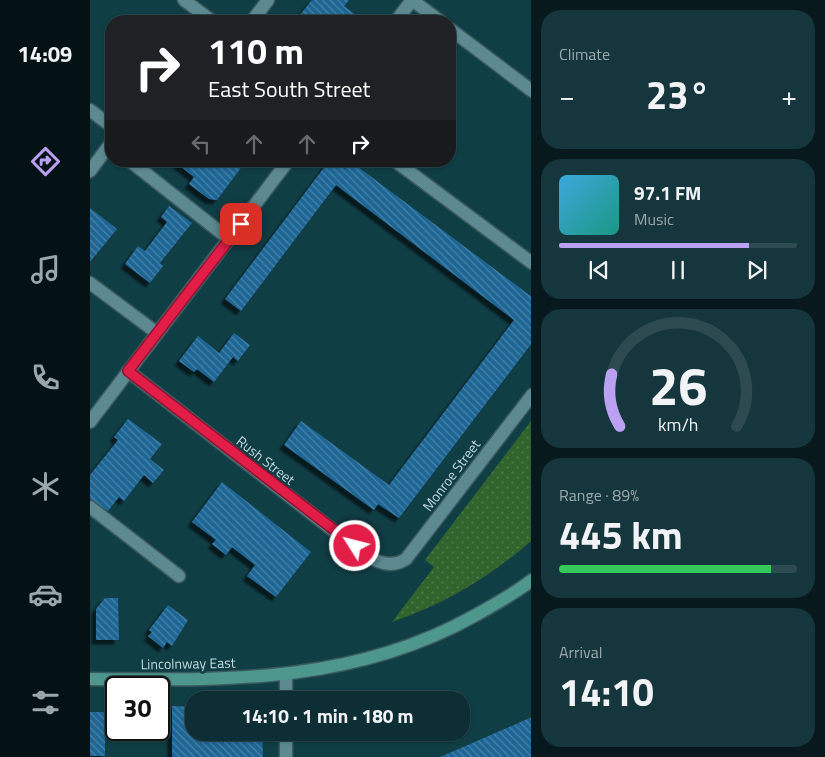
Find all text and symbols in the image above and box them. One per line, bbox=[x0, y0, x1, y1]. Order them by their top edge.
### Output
text: 110 m bbox=[208, 24, 304, 78]
icon: right bbox=[125, 35, 190, 100]
text: 14:09 bbox=[18, 37, 72, 71]
text: Climate bbox=[559, 42, 610, 66]
text: 23° bbox=[646, 66, 710, 124]
text: East South Street bbox=[208, 72, 370, 106]
text: − bbox=[559, 74, 575, 117]
text: + bbox=[781, 74, 797, 117]
icon: left bbox=[187, 130, 215, 158]
icon: ahead bbox=[240, 130, 268, 158]
icon: ahead bbox=[293, 130, 321, 158]
icon: right bbox=[346, 130, 374, 158]
icon: directions bbox=[28, 144, 63, 179]
text: 97.1 FM bbox=[634, 178, 701, 207]
pin bbox=[220, 203, 262, 245]
text: Music bbox=[634, 207, 674, 231]
icon: arrive bbox=[227, 210, 255, 238]
icon: music bbox=[28, 252, 63, 287]
icon: previous bbox=[585, 256, 613, 284]
icon: pause bbox=[664, 256, 692, 284]
icon: next bbox=[743, 256, 771, 284]
text: 26 bbox=[649, 346, 707, 425]
icon: phone bbox=[28, 360, 63, 395]
text: km/h bbox=[658, 411, 698, 438]
street label: Rush Street bbox=[232, 430, 300, 490]
street label: Monroe Street bbox=[417, 435, 485, 515]
icon: climate bbox=[28, 469, 63, 504]
text: Range · 89% bbox=[559, 483, 639, 507]
text: 445 km bbox=[559, 506, 683, 564]
position arrow bbox=[328, 519, 380, 571]
icon: car bbox=[28, 577, 63, 612]
text: Arrival bbox=[559, 640, 602, 664]
street label: Lincolnway East bbox=[140, 652, 236, 674]
text: 14:10 bbox=[559, 663, 654, 721]
speed limit sign: 30 bbox=[105, 676, 170, 741]
icon: filters bbox=[28, 685, 63, 720]
text: 14:10 · 1 min · 180 m bbox=[241, 701, 414, 730]

